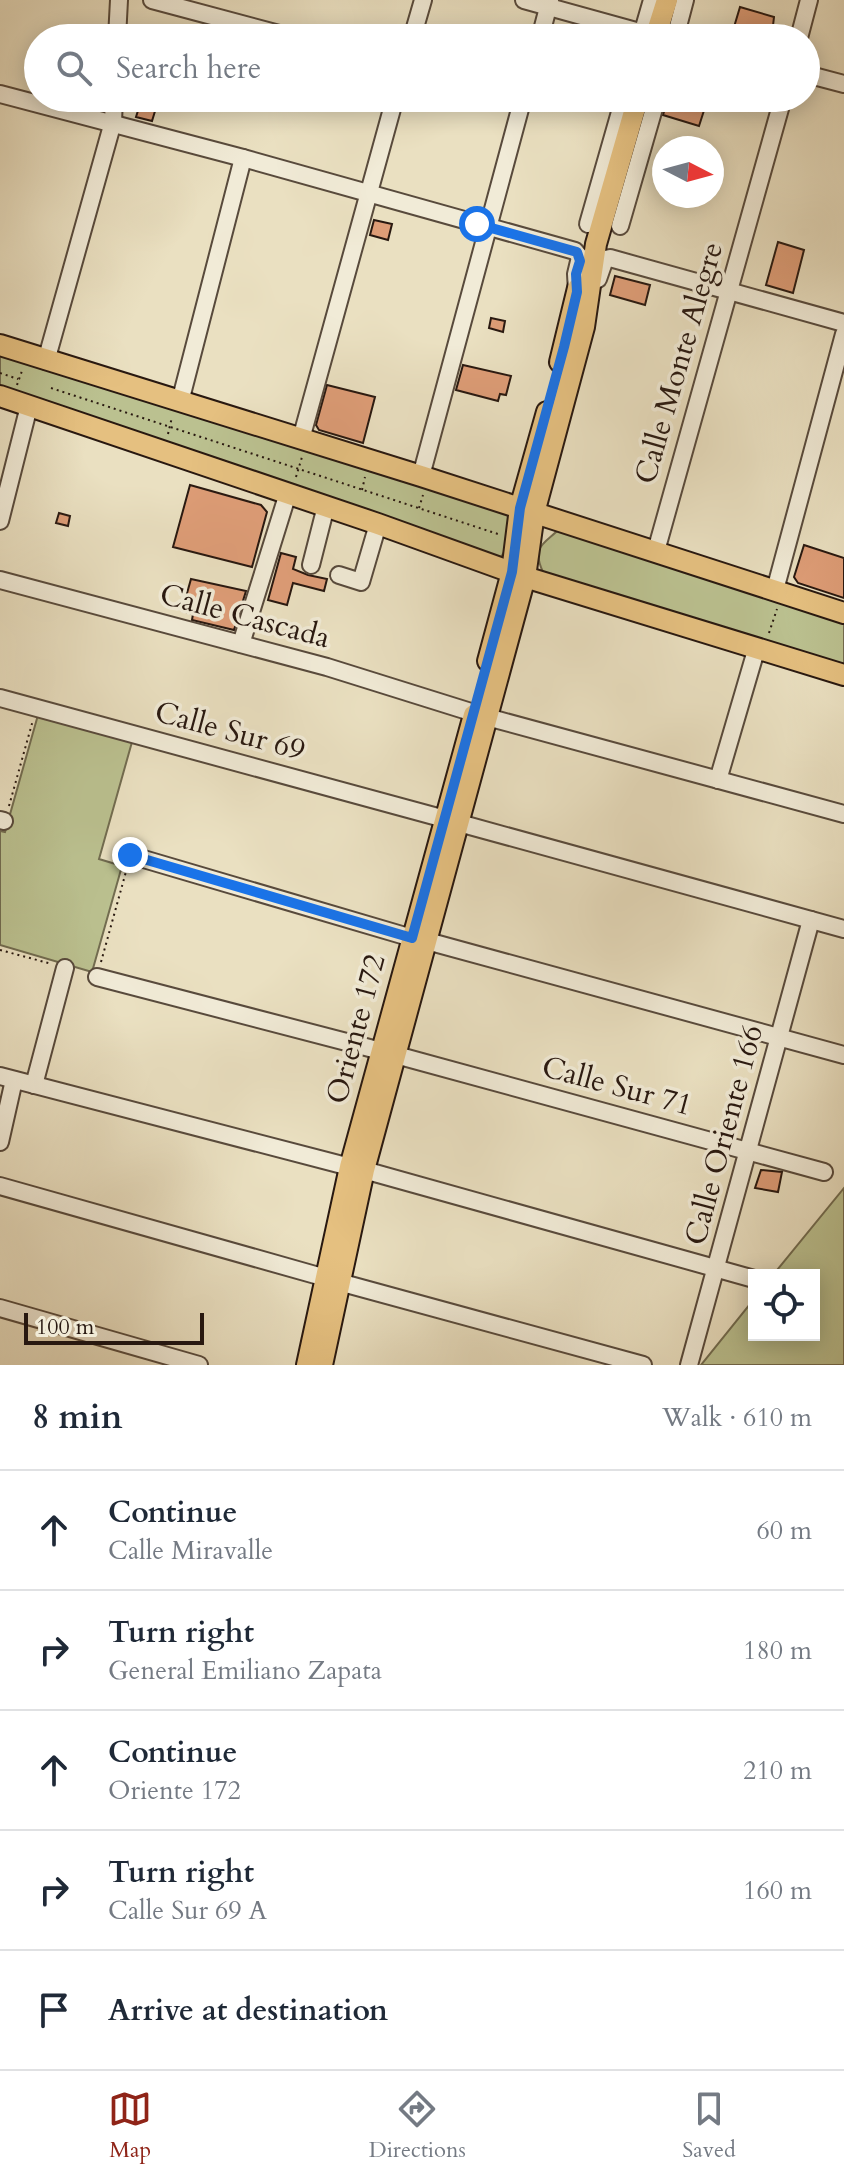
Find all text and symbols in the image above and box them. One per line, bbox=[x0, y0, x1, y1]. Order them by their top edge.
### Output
search box bbox=[24, 24, 820, 112]
icon: search bbox=[52, 46, 96, 90]
text: Search here bbox=[116, 48, 261, 89]
north arrow bbox=[652, 136, 724, 208]
route start bbox=[459, 206, 495, 242]
street label: Calle Monte Alegre bbox=[625, 237, 733, 489]
street label: Calle Cascada bbox=[155, 574, 335, 658]
street label: Calle Sur 69 bbox=[150, 691, 310, 771]
route end bbox=[112, 837, 148, 873]
street label: Oriente 172 bbox=[316, 950, 396, 1108]
street label: Calle Oriente 166 bbox=[675, 1020, 773, 1250]
street label: Calle Sur 71 bbox=[537, 1046, 697, 1126]
map controls bbox=[748, 1269, 820, 1341]
button: locate bbox=[748, 1269, 820, 1341]
scale bar bbox=[24, 1309, 204, 1345]
text: 100 m bbox=[36, 1312, 94, 1342]
text: 8 min bbox=[32, 1394, 123, 1440]
text: Walk · 610 m bbox=[662, 1400, 812, 1435]
text: Continue bbox=[108, 1492, 237, 1533]
icon: ahead bbox=[32, 1508, 76, 1552]
text: 60 m bbox=[756, 1513, 812, 1548]
text: Calle Miravalle bbox=[108, 1533, 273, 1568]
text: Turn right bbox=[108, 1612, 254, 1653]
icon: right bbox=[32, 1628, 76, 1672]
text: 180 m bbox=[743, 1633, 812, 1668]
text: General Emiliano Zapata bbox=[108, 1653, 382, 1688]
text: Continue bbox=[108, 1732, 237, 1773]
icon: ahead bbox=[32, 1748, 76, 1792]
text: 210 m bbox=[743, 1753, 812, 1788]
text: Oriente 172 bbox=[108, 1773, 241, 1808]
text: Turn right bbox=[108, 1852, 254, 1893]
icon: right bbox=[32, 1868, 76, 1912]
text: 160 m bbox=[743, 1873, 812, 1908]
text: Calle Sur 69 A bbox=[108, 1893, 267, 1928]
icon: arrive bbox=[32, 1988, 76, 2032]
text: Arrive at destination bbox=[108, 1990, 388, 2031]
tab: Map bbox=[108, 2087, 152, 2165]
tab: Directions bbox=[369, 2087, 466, 2165]
tab: Saved bbox=[682, 2087, 736, 2165]

